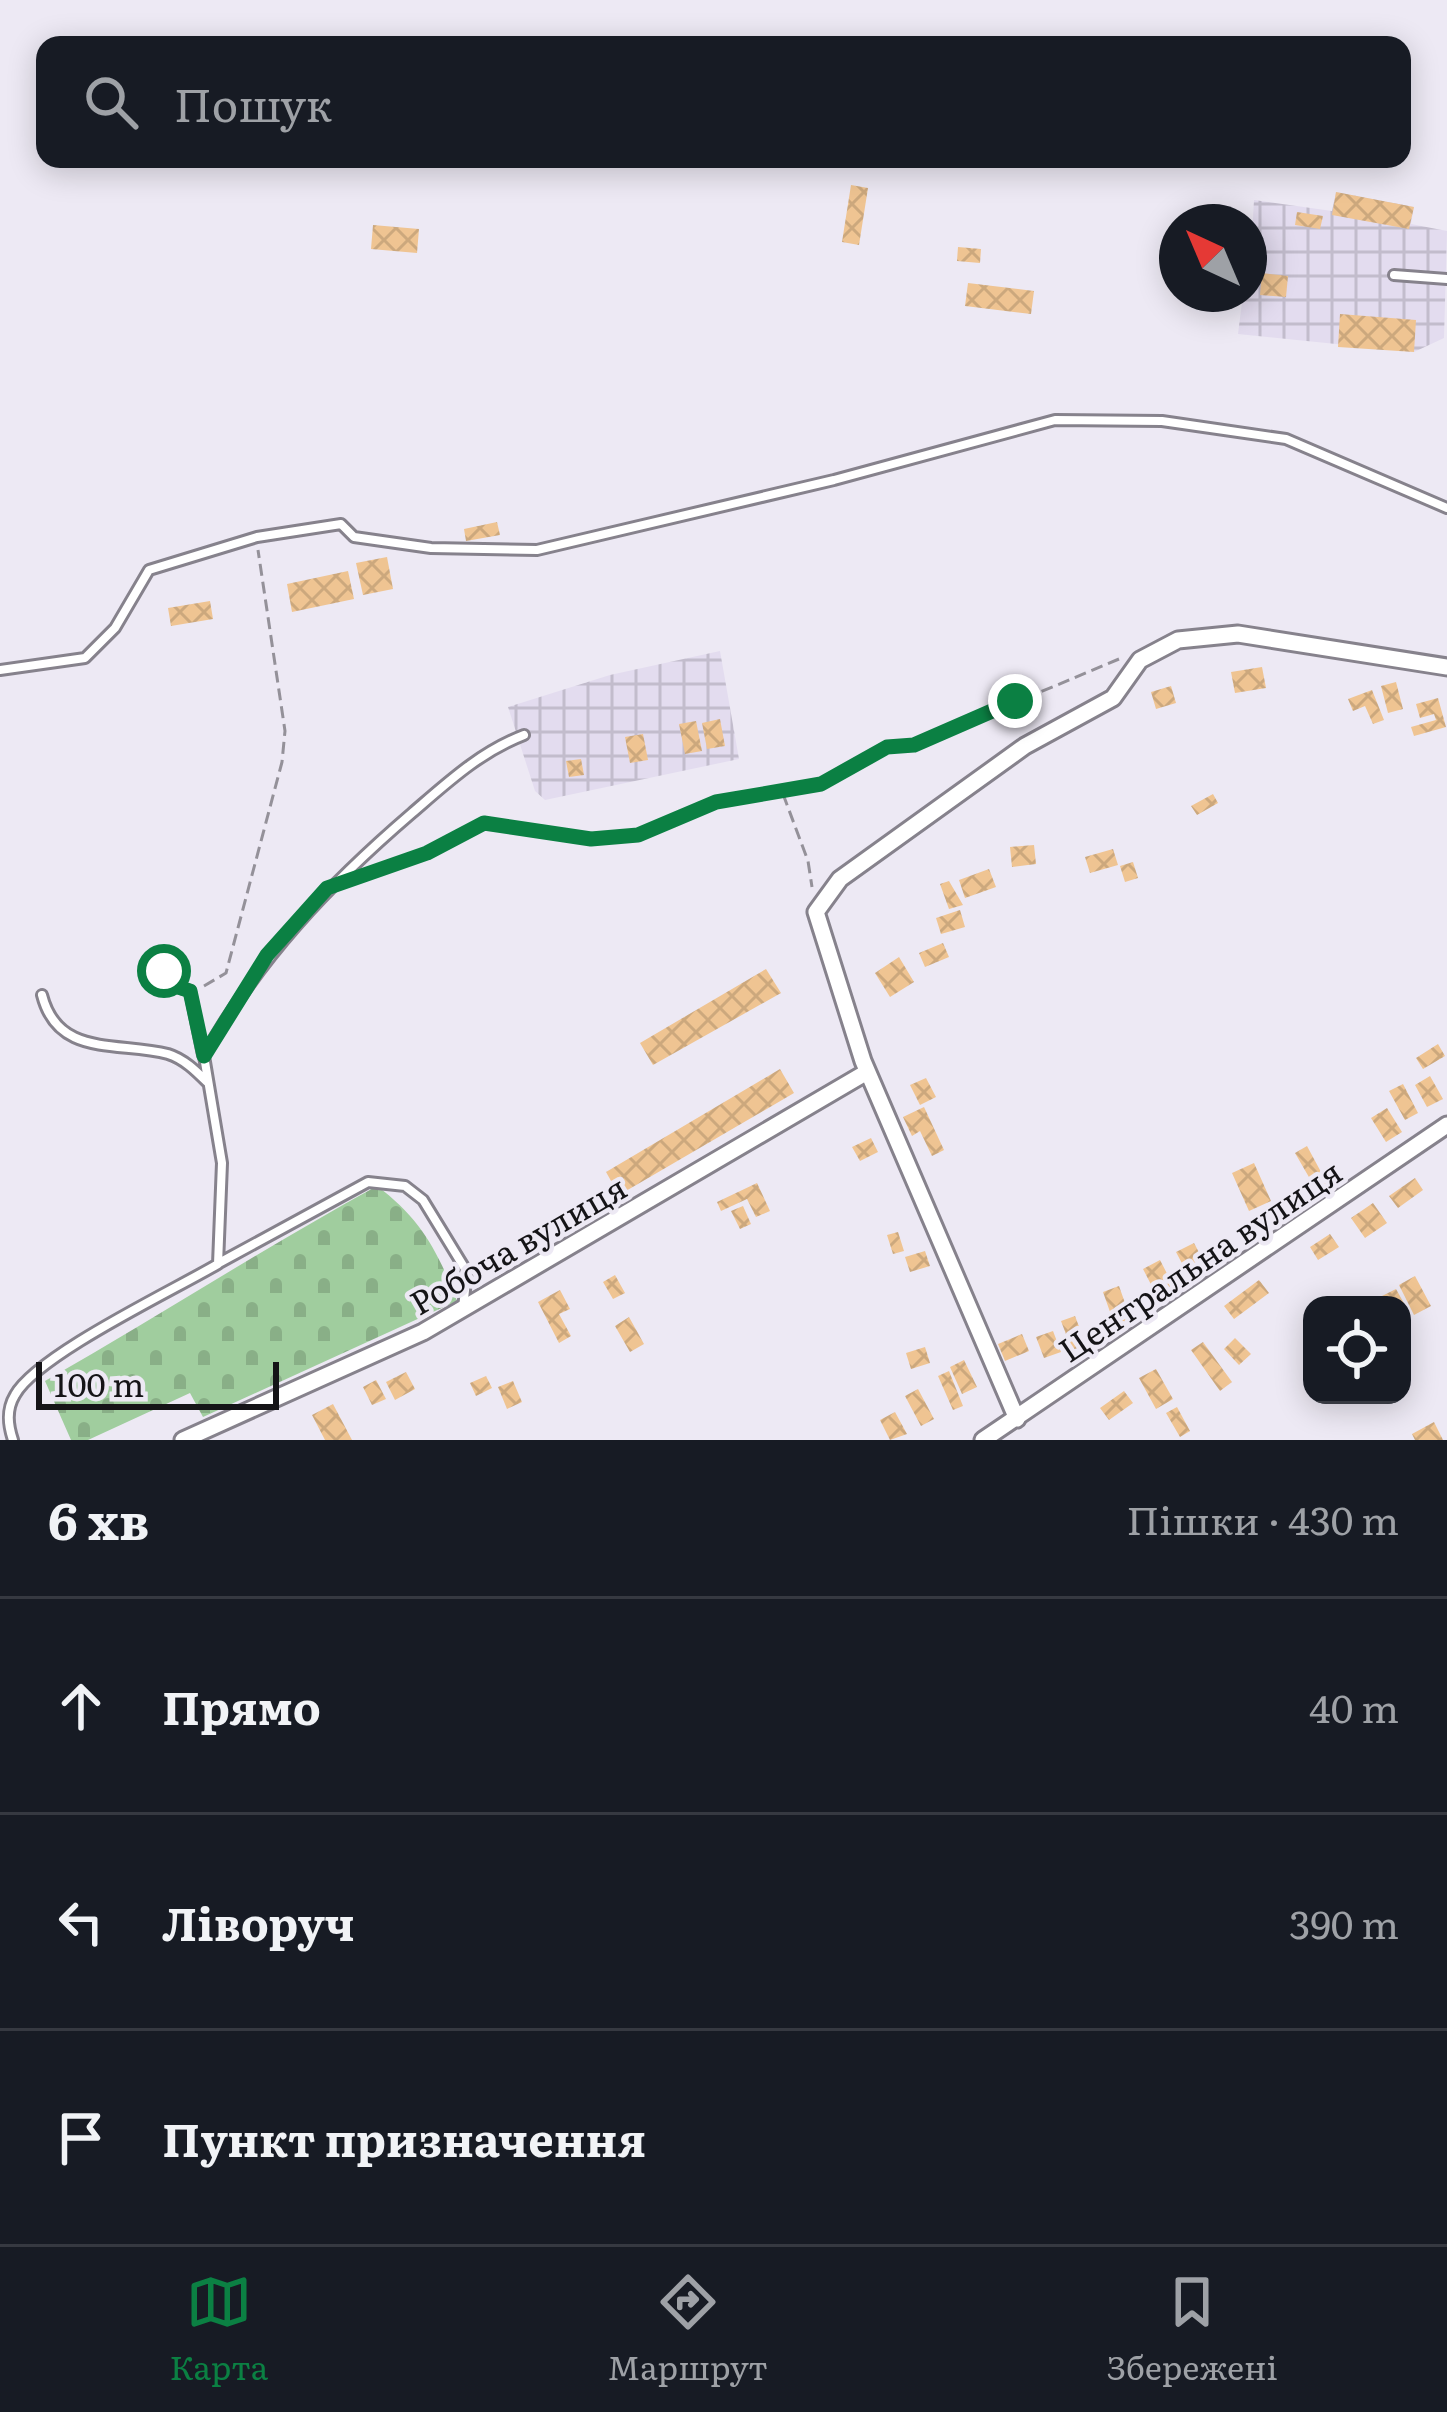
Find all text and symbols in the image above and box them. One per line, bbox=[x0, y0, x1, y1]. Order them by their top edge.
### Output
search box bbox=[36, 36, 1411, 168]
icon: search bbox=[78, 69, 144, 135]
text: Пошук bbox=[174, 69, 332, 136]
north arrow bbox=[1159, 204, 1267, 312]
route end bbox=[988, 674, 1042, 728]
route start bbox=[137, 944, 191, 998]
street label: Центральна вулиця bbox=[1048, 1146, 1350, 1372]
street label: Робоча вулиця bbox=[399, 1161, 635, 1325]
map controls bbox=[1303, 1296, 1411, 1404]
button: locate bbox=[1303, 1296, 1411, 1404]
scale bar bbox=[36, 1356, 279, 1409]
text: 100 m bbox=[54, 1358, 144, 1407]
text: 6 хв bbox=[48, 1480, 149, 1556]
text: Пішки · 430 m bbox=[1126, 1489, 1399, 1547]
text: Прямо bbox=[162, 1672, 321, 1739]
icon: ahead bbox=[48, 1673, 114, 1739]
text: 40 m bbox=[1309, 1677, 1399, 1735]
text: Ліворуч bbox=[162, 1888, 355, 1955]
icon: left bbox=[48, 1889, 114, 1955]
text: 390 m bbox=[1289, 1893, 1399, 1951]
text: Пункт призначення bbox=[162, 2104, 646, 2171]
icon: arrive bbox=[48, 2105, 114, 2171]
tab: Карта bbox=[169, 2269, 268, 2390]
tab: Маршрут bbox=[607, 2269, 768, 2390]
tab: Збережені bbox=[1107, 2269, 1278, 2390]

